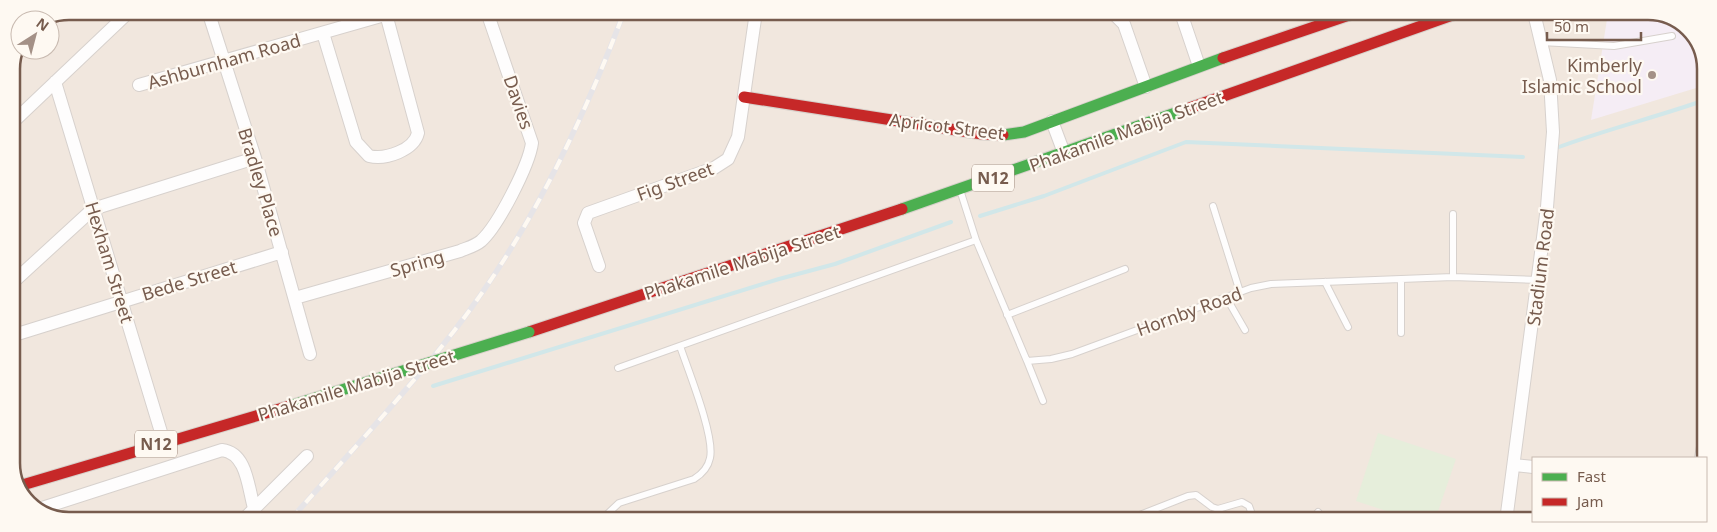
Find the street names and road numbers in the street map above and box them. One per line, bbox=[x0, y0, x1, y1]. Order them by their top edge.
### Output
street label: Ashburnham Road bbox=[145, 28, 303, 94]
street label: Davies bbox=[499, 72, 539, 132]
street label: Phakamile Mabija Street bbox=[1026, 85, 1227, 177]
street label: Apricot Street bbox=[888, 107, 1006, 145]
street label: Bradley Place bbox=[233, 125, 289, 239]
street label: Fig Street bbox=[633, 156, 717, 206]
road number: N12 bbox=[972, 164, 1014, 192]
street label: Hexham Street bbox=[80, 198, 140, 326]
street label: Stadium Road bbox=[1521, 207, 1559, 327]
street label: Phakamile Mabija Street bbox=[641, 219, 843, 305]
street label: Spring bbox=[387, 244, 447, 282]
street label: Bede Street bbox=[139, 254, 240, 306]
street label: Hornby Road bbox=[1133, 281, 1245, 341]
street label: Phakamile Mabija Street bbox=[255, 343, 458, 426]
road number: N12 bbox=[135, 430, 177, 458]

